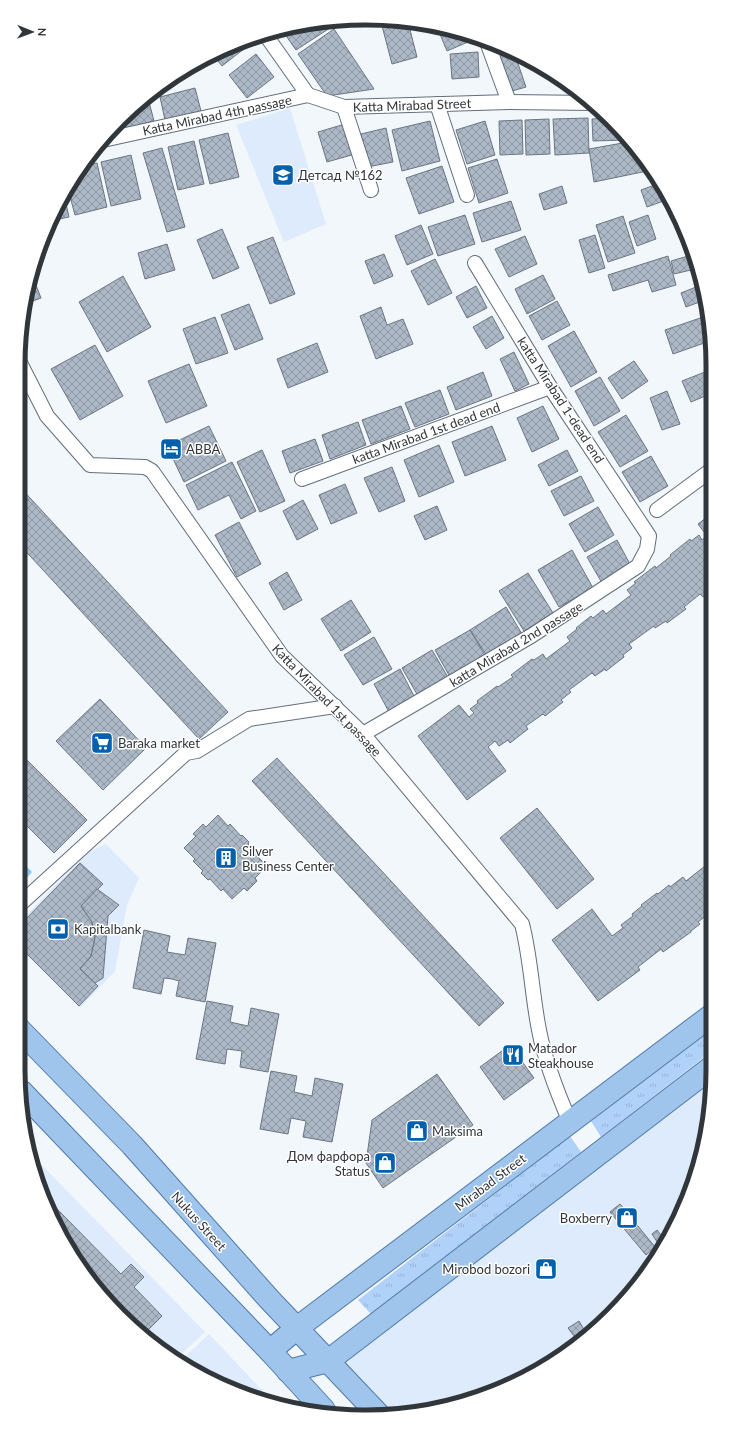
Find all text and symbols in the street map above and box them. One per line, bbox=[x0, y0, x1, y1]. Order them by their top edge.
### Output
north arrow bbox=[12, 12, 52, 52]
text: N bbox=[36, 28, 49, 37]
street label: Katta Mirabad 4th passage bbox=[141, 91, 293, 139]
street label: Katta Mirabad Street bbox=[353, 95, 472, 115]
school or university icon: Детсад №162 bbox=[270, 162, 296, 188]
place label: Детсад №162 bbox=[298, 167, 383, 183]
street label: katta Mirabad 1-dead end bbox=[514, 334, 608, 466]
street label: katta Mirabad 1st dead end bbox=[350, 399, 502, 467]
hotel icon: ABBA bbox=[158, 436, 184, 462]
place label: ABBA bbox=[186, 441, 220, 457]
street label: katta Mirabad 2nd passage bbox=[446, 598, 586, 690]
street label: Katta Mirabad 1st passage bbox=[269, 640, 385, 760]
supermarket icon: Baraka market bbox=[89, 730, 115, 756]
place label: Baraka market bbox=[118, 735, 200, 751]
place label: Silver Business Center bbox=[242, 843, 334, 874]
building icon: Silver Business Center bbox=[213, 845, 239, 871]
bank icon: Kapitalbank bbox=[45, 916, 71, 942]
place label: Kapitalbank bbox=[74, 921, 142, 937]
place label: Matador Steakhouse bbox=[528, 1040, 594, 1071]
restaurant icon: Matador Steakhouse bbox=[500, 1042, 526, 1068]
shop icon: Maksima bbox=[404, 1118, 430, 1144]
place label: Maksima bbox=[432, 1123, 483, 1139]
place label: Дом фарфора Status bbox=[287, 1148, 370, 1179]
shop icon: Дом фарфора Status bbox=[372, 1150, 398, 1176]
street label: Mirabad Street bbox=[451, 1150, 529, 1214]
street label: Nukus Street bbox=[168, 1188, 230, 1254]
shop icon: Boxberry bbox=[614, 1205, 640, 1231]
place label: Boxberry bbox=[560, 1210, 612, 1226]
shop icon: Mirobod bozori bbox=[533, 1256, 559, 1282]
place label: Mirobod bozori bbox=[442, 1261, 530, 1277]

